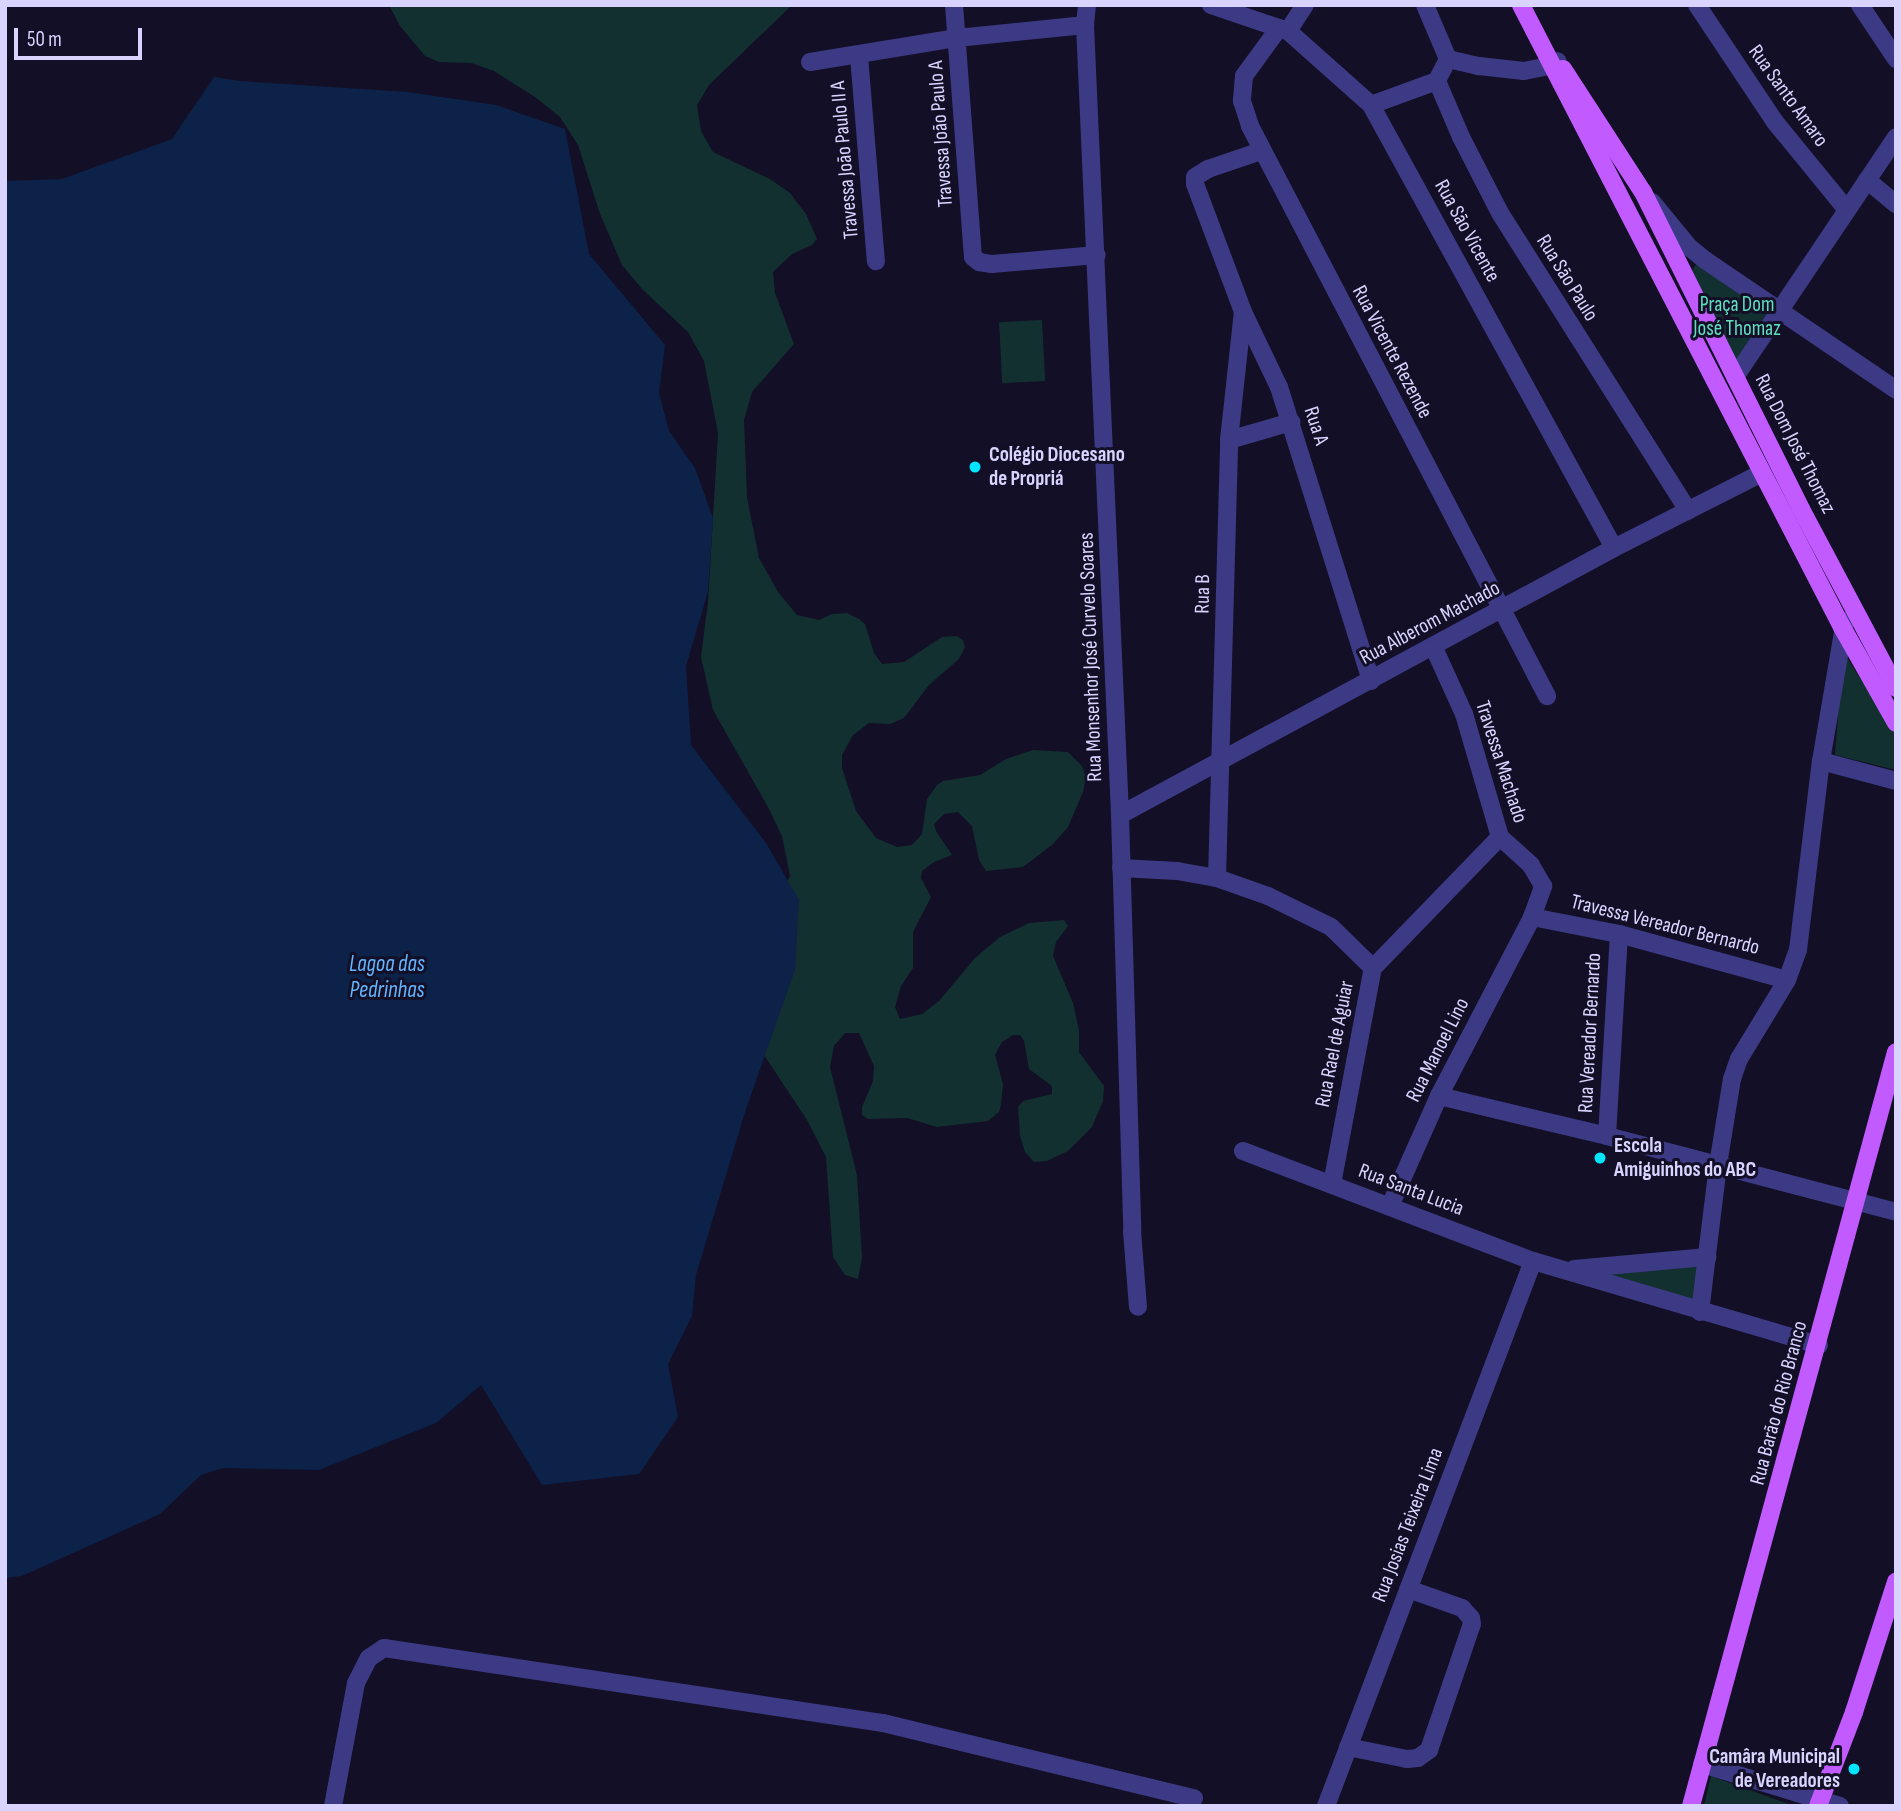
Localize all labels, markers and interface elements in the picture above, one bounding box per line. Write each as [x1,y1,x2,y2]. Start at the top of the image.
scale bar [18,14,145,58]
text: 50 m [27,27,62,52]
street label: Rua Santo Amaro [1743,40,1833,152]
street label: Travessa João Paulo A [923,60,959,208]
street label: Travessa João Paulo II A [826,80,864,240]
street label: Rua São Vicente [1429,175,1505,287]
street label: Rua São Paulo [1531,230,1603,326]
street label: Rua Vicente Rezende [1346,281,1438,423]
park label: Praça Dom José Thomaz [1693,292,1781,342]
street label: Rua Dom José Thomaz [1749,370,1841,518]
street label: Rua A [1298,404,1334,448]
place label: Colégio Diocesano de Propriá [989,442,1125,492]
marker: Colégio Diocesano de Propriá [967,459,983,475]
street label: Rua Monsenhor José Curvelo Soares [1074,532,1108,782]
street label: Rua B [1190,574,1216,614]
street label: Rua Alberom Machado [1356,576,1504,670]
street label: Travessa Machado [1469,698,1533,826]
street label: Travessa Vereador Bernardo [1568,889,1762,961]
water label: Lagoa das Pedrinhas [349,950,425,1004]
street label: Rua Vereador Bernardo [1573,952,1607,1114]
street label: Rua Rael de Aguiar [1310,979,1360,1109]
street label: Rua Manoel Lino [1401,994,1475,1106]
place label: Escola Amiguinhos do ABC [1614,1133,1756,1183]
marker: Escola Amiguinhos do ABC [1592,1150,1608,1166]
street label: Rua Santa Lucia [1355,1158,1467,1222]
street label: Rua Barão do Rio Branco [1745,1318,1813,1488]
street label: Rua Josias Teixeira Lima [1367,1444,1449,1606]
place label: Camâra Municipal de Vereadores [1709,1744,1840,1794]
marker: Camâra Municipal de Vereadores [1846,1761,1862,1777]

